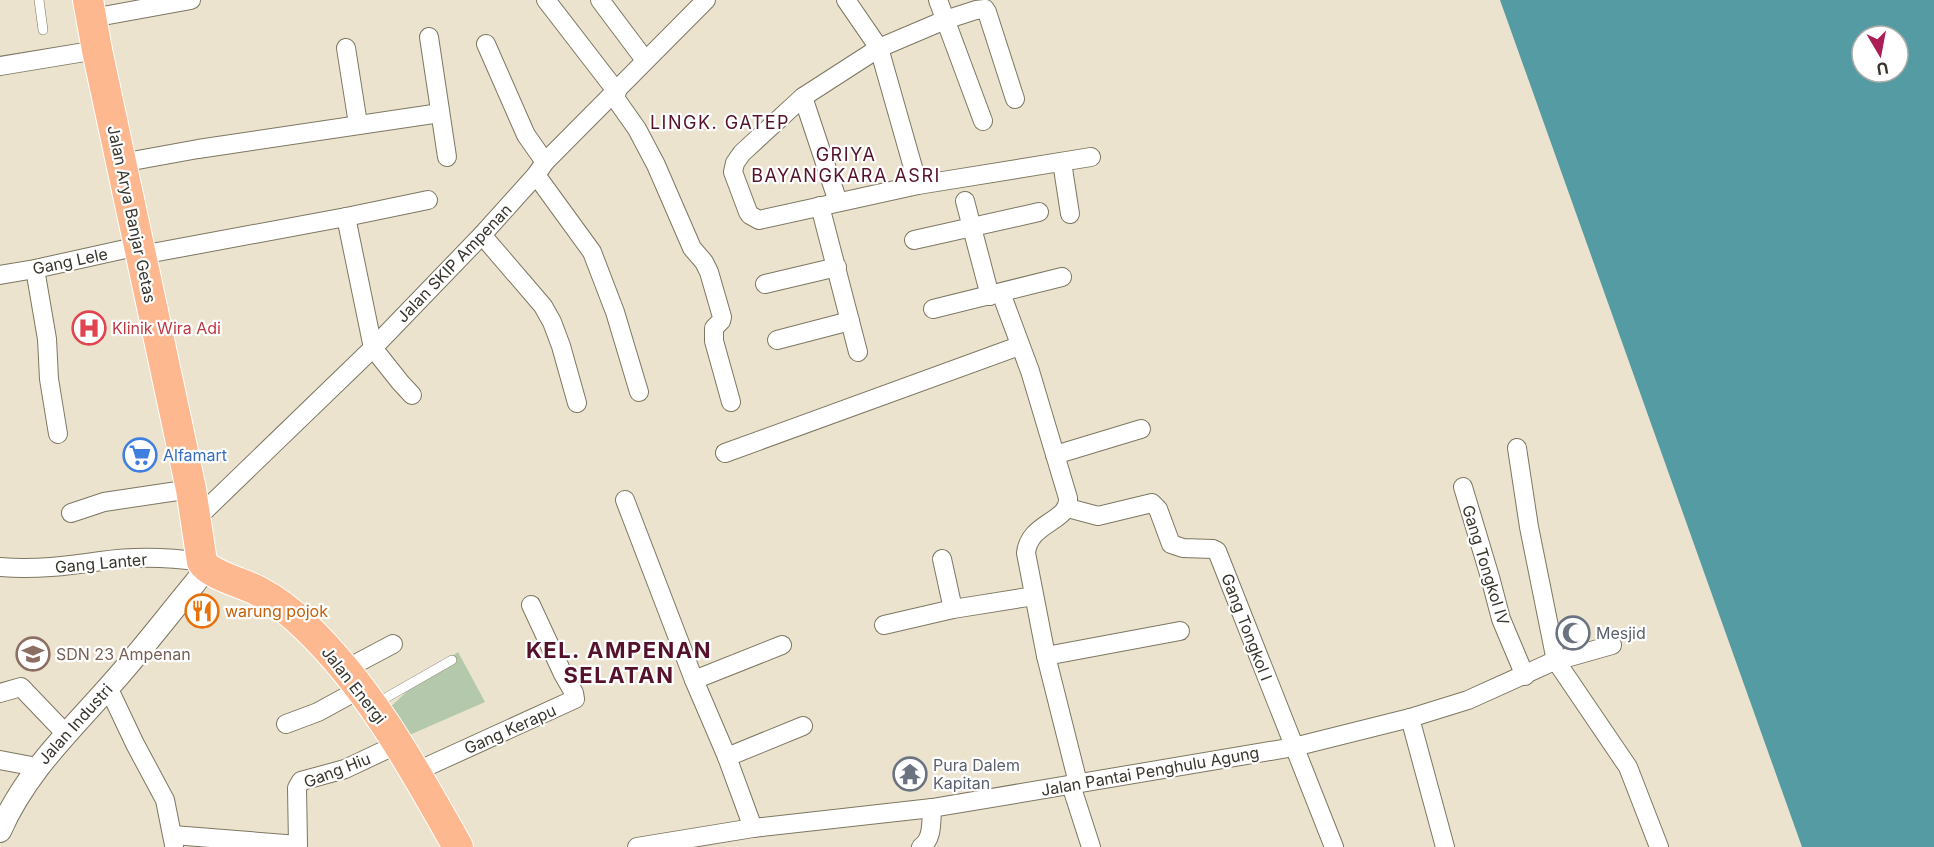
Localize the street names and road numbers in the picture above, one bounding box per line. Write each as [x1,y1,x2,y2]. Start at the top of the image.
street label: Jalan Arya Banjar Getas [103,123,161,305]
street label: Jalan SKIP Ampenan [392,200,516,326]
street label: Gang Lele [31,243,109,279]
street label: Gang Tongkol IV [1458,503,1514,627]
street label: Gang Lanter [54,549,148,577]
street label: Gang Tongkol I [1217,571,1277,683]
street label: Jalan Energi [318,642,390,728]
street label: Jalan Industri [34,679,116,769]
street label: Gang Kerapu [461,700,559,758]
street label: Jalan Pantai Penghulu Agung [1039,742,1261,800]
street label: Gang Hiu [301,748,373,792]

